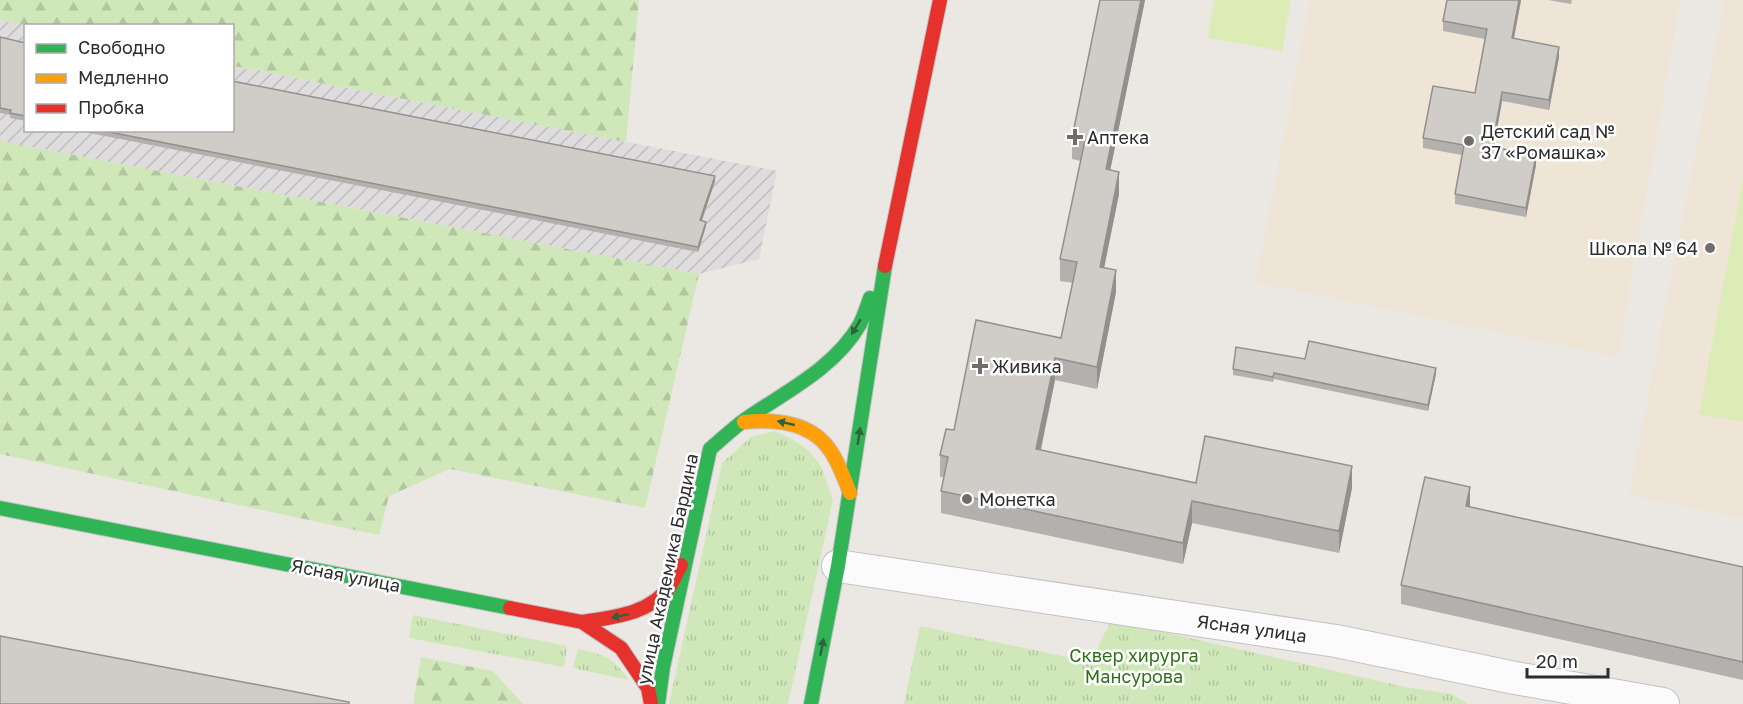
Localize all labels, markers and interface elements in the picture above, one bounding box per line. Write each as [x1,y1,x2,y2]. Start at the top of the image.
legend [24,24,234,132]
text: Свободно [78,36,165,58]
text: Медленно [78,66,169,88]
text: Пробка [78,96,144,118]
place label: Детский сад № 37 «Ромашка» [1481,120,1615,163]
place label: Аптека [1087,126,1149,148]
marker: Аптека [1068,130,1082,144]
marker: Детский сад № 37 «Ромашка» [1462,134,1476,148]
place label: Школа № 64 [1589,237,1698,259]
marker: Школа № 64 [1703,241,1717,255]
one-way arrow [851,319,862,336]
place label: Живика [992,355,1062,377]
marker: Живика [973,359,987,373]
one-way arrow [777,418,796,428]
one-way arrow [854,426,863,445]
street label: улица Академика Бардина [632,451,702,687]
place label: Монетка [979,488,1056,510]
marker: Монетка [960,492,974,506]
street label: Ясная улица [290,554,402,596]
street label: Ясная улица [1196,609,1308,647]
one-way arrow [610,612,629,621]
one-way arrow [818,637,827,656]
scale bar [1527,641,1608,679]
park label: Сквер хирурга Мансурова [1069,644,1199,687]
text: 20 m [1536,650,1578,672]

